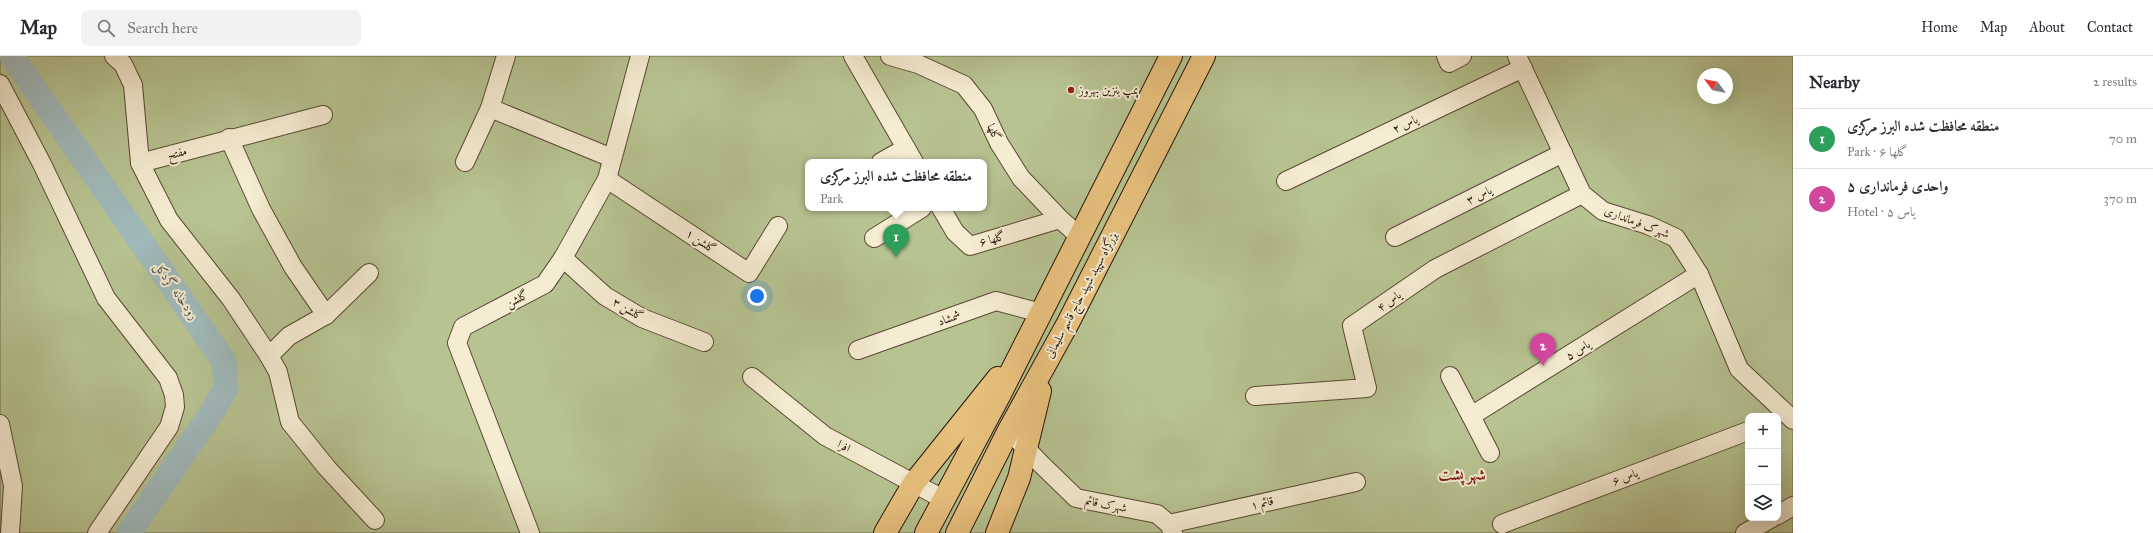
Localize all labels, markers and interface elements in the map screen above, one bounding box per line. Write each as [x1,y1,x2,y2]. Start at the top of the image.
search box [81,10,361,46]
text: Map [20,16,57,39]
icon: search [95,17,117,39]
text: Search here [127,19,198,37]
text: Home [1921,19,1958,36]
text: Map [1980,19,2007,36]
text: About [2029,19,2065,36]
text: Contact [2087,19,2133,36]
north arrow [1697,68,1733,104]
text: Nearby [1809,72,1860,93]
text: 2 results [2093,74,2137,90]
place label: پمپ بنزین بهروز [1078,83,1139,99]
marker: پمپ بنزین بهروز [1066,85,1076,95]
street label: یاس ۲ [1390,112,1421,137]
text: منطقه محافظت شده البرز مرکزی [1847,117,1999,135]
street label: گلها [984,121,1005,143]
text: 1 [1819,131,1825,147]
text: 70 m [2109,131,2137,147]
street label: مفتح [166,144,189,166]
text: Park · گلها ۶ [1847,144,1908,160]
popup [805,159,987,211]
text: منطقه محافظت شده البرز مرکزی [820,167,972,185]
text: ۵ واحدی فرمانداری [1847,177,1948,195]
street label: یاس ۳ [1464,183,1495,208]
text: Park [820,191,843,207]
text: 2 [1819,191,1825,207]
text: 370 m [2104,191,2137,207]
street label: شهرک فرمانداری [1602,203,1671,242]
text: Hotel · یاس ۵ [1847,204,1915,220]
pin: 1 [883,224,909,257]
street label: گلشن ۱ [682,225,719,258]
street label: گلها ۶ [977,228,1007,249]
street label: بزرگراه سپهبد شهید حاج قاسم سلیمانی [1041,229,1125,363]
water label: رودخانه گردکل [149,258,203,324]
street label: گلشن [503,286,532,312]
your location [747,286,767,306]
street label: یاس ۴ [1374,287,1405,315]
street label: گلشن ۳ [609,294,646,325]
street label: شمشاد [936,307,962,329]
pin: 2 [1530,333,1556,366]
street label: یاس ۵ [1563,337,1594,364]
map controls [1745,413,1781,521]
button: + [1745,413,1781,449]
street label: افرا [834,437,853,456]
button: − [1745,449,1781,485]
district label: شهر پشت [1438,465,1486,486]
street label: یاس ۶ [1610,465,1641,489]
button: layers [1745,485,1781,521]
street label: شهرک قائم [1083,493,1128,519]
street label: قائم ۱ [1249,494,1276,516]

